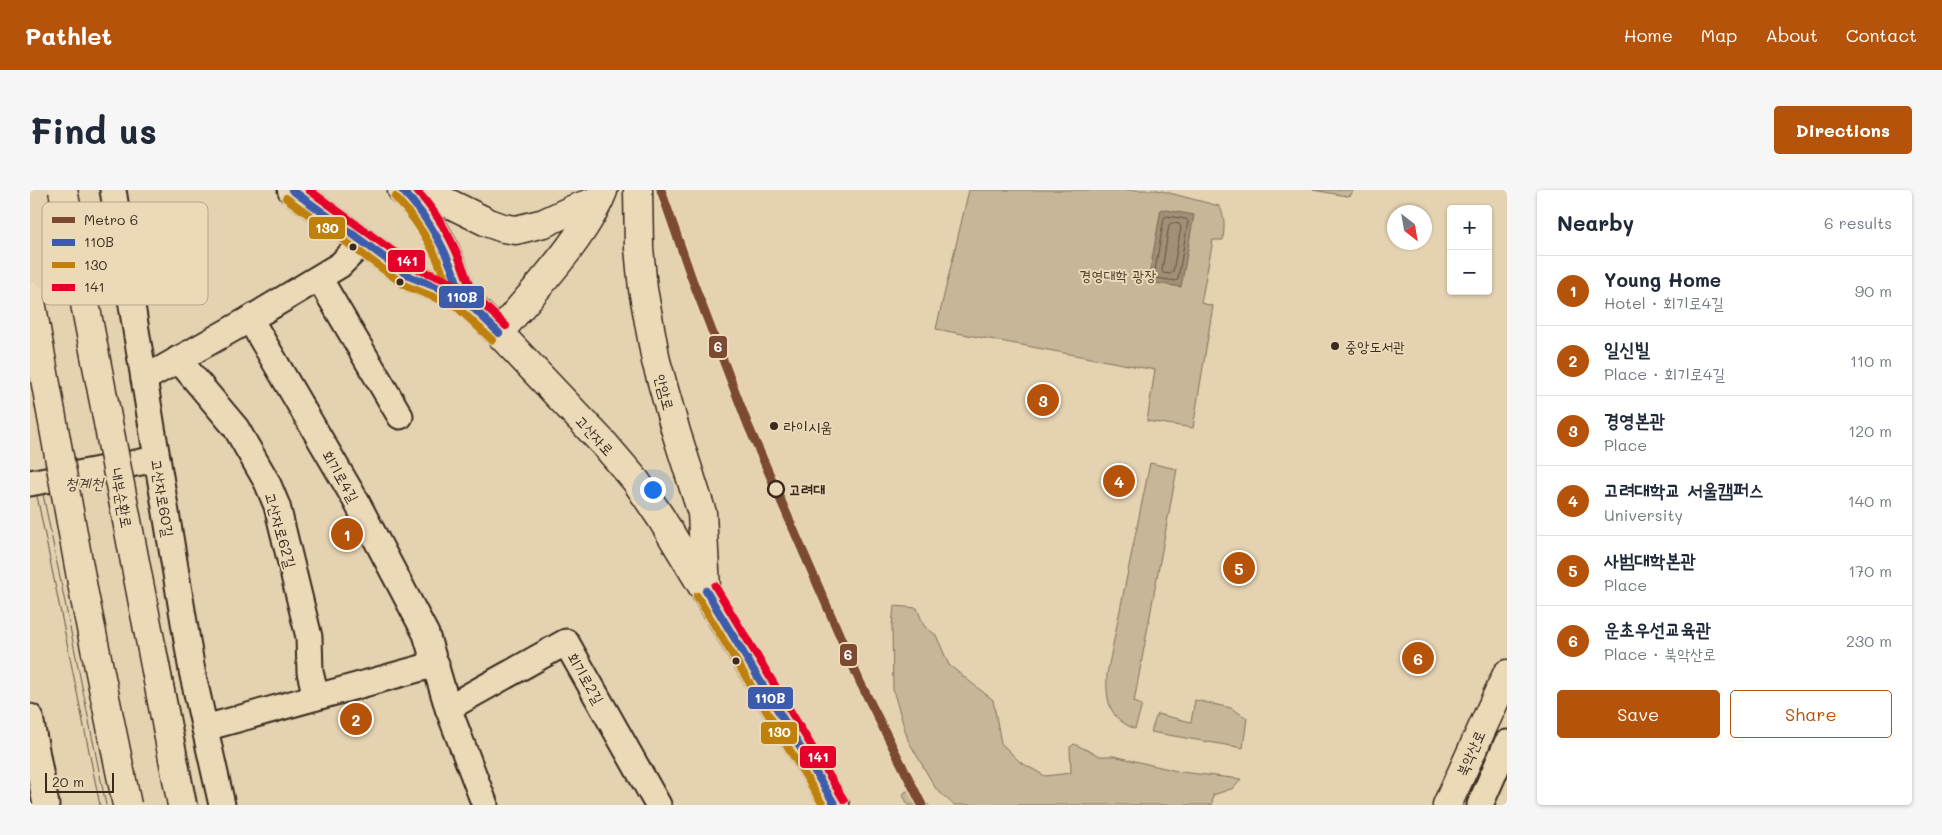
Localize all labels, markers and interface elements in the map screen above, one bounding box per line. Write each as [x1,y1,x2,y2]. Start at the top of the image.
text: Pathlet [25,20,112,51]
text: Home [1624,23,1673,47]
text: Map [1701,23,1737,47]
text: About [1765,23,1818,47]
text: Contact [1846,23,1917,47]
button: Directions [1774,106,1912,154]
text: Find us [30,107,157,153]
legend [42,202,208,305]
north arrow [1387,205,1432,250]
map controls [1447,205,1492,295]
button: + [1447,205,1492,250]
text: Nearby [1557,209,1634,236]
text: Metro 6 [84,210,138,229]
text: 6 results [1824,212,1892,233]
line badge: 130 [308,216,346,240]
text: 130 [315,218,339,237]
text: 110B [84,232,114,251]
unlabelled marker [348,242,358,252]
line badge: 141 [387,249,426,273]
button: − [1447,250,1492,295]
text: 141 [396,251,418,270]
text: 130 [84,255,107,274]
park label: 경영대학 광장 [1079,265,1157,285]
text: Young Home [1604,267,1721,292]
text: 141 [84,277,105,296]
unlabelled marker [395,277,405,287]
text: 1 [1569,280,1577,301]
text: 90 m [1855,280,1892,301]
line badge: 110B [438,285,485,309]
text: 110B [447,287,477,306]
text: Hotel · 회기로4길 [1604,292,1724,313]
line badge: 6 [708,335,728,359]
place label: 중앙도서관 [1345,336,1405,356]
text: 일신빌 [1604,336,1650,361]
text: 6 [714,337,722,356]
marker: 중앙도서관 [1329,340,1341,352]
text: 2 [1569,350,1577,371]
text: 110 m [1850,350,1892,371]
text: Place · 회기로4길 [1604,363,1725,384]
street label: 안암로 [651,372,679,412]
pin: 3 [1027,381,1059,419]
text: 경영본관 [1604,407,1665,432]
street label: 고산자로 [571,411,619,459]
place label: 라이시움 [784,416,832,436]
marker: 라이시움 [768,420,780,432]
text: 3 [1568,420,1578,441]
text: 120 m [1848,420,1892,441]
text: Place [1604,434,1647,455]
street label: 회기로4길 [318,446,364,506]
street label: 고산자로60길 [147,458,179,538]
pin: 4 [1103,462,1135,500]
street label: 내부순환로 [106,466,138,530]
water label: 청계천 [65,472,105,493]
your location [640,477,666,503]
text: 고려대학교 서울캠퍼스 [1604,477,1764,502]
place label: 고려대 [789,479,825,499]
marker: 고려대 [767,480,785,498]
street label: 고산자로62길 [261,490,301,570]
text: 4 [1568,490,1578,511]
text: 140 m [1848,490,1892,511]
text: University [1604,504,1683,525]
pin: 1 [331,515,363,553]
text: 사범대학본관 [1604,547,1696,572]
pin: 5 [1223,549,1255,587]
text: 5 [1568,560,1578,581]
text: 170 m [1848,560,1892,581]
text: Place [1604,574,1647,595]
text: 운초우선교육관 [1604,616,1711,641]
text: 6 [1568,630,1578,651]
text: 230 m [1846,630,1892,651]
pin: 6 [1402,639,1434,677]
line badge: 6 [839,643,858,667]
text: Place · 북악산로 [1604,643,1716,664]
text: 6 [844,645,852,664]
street label: 회기로2길 [563,648,609,708]
unlabelled marker [731,656,741,666]
line badge: 110B [747,686,794,710]
text: 110B [755,688,785,707]
button: Save [1557,690,1720,738]
button: Share [1730,690,1892,738]
pin: 2 [340,700,372,738]
line badge: 130 [760,721,798,745]
text: 130 [767,722,791,741]
street label: 북악산로 [1451,727,1489,779]
line badge: 141 [799,745,837,769]
text: 141 [807,747,829,766]
scale bar [45,770,114,793]
text: 20 m [52,772,84,791]

